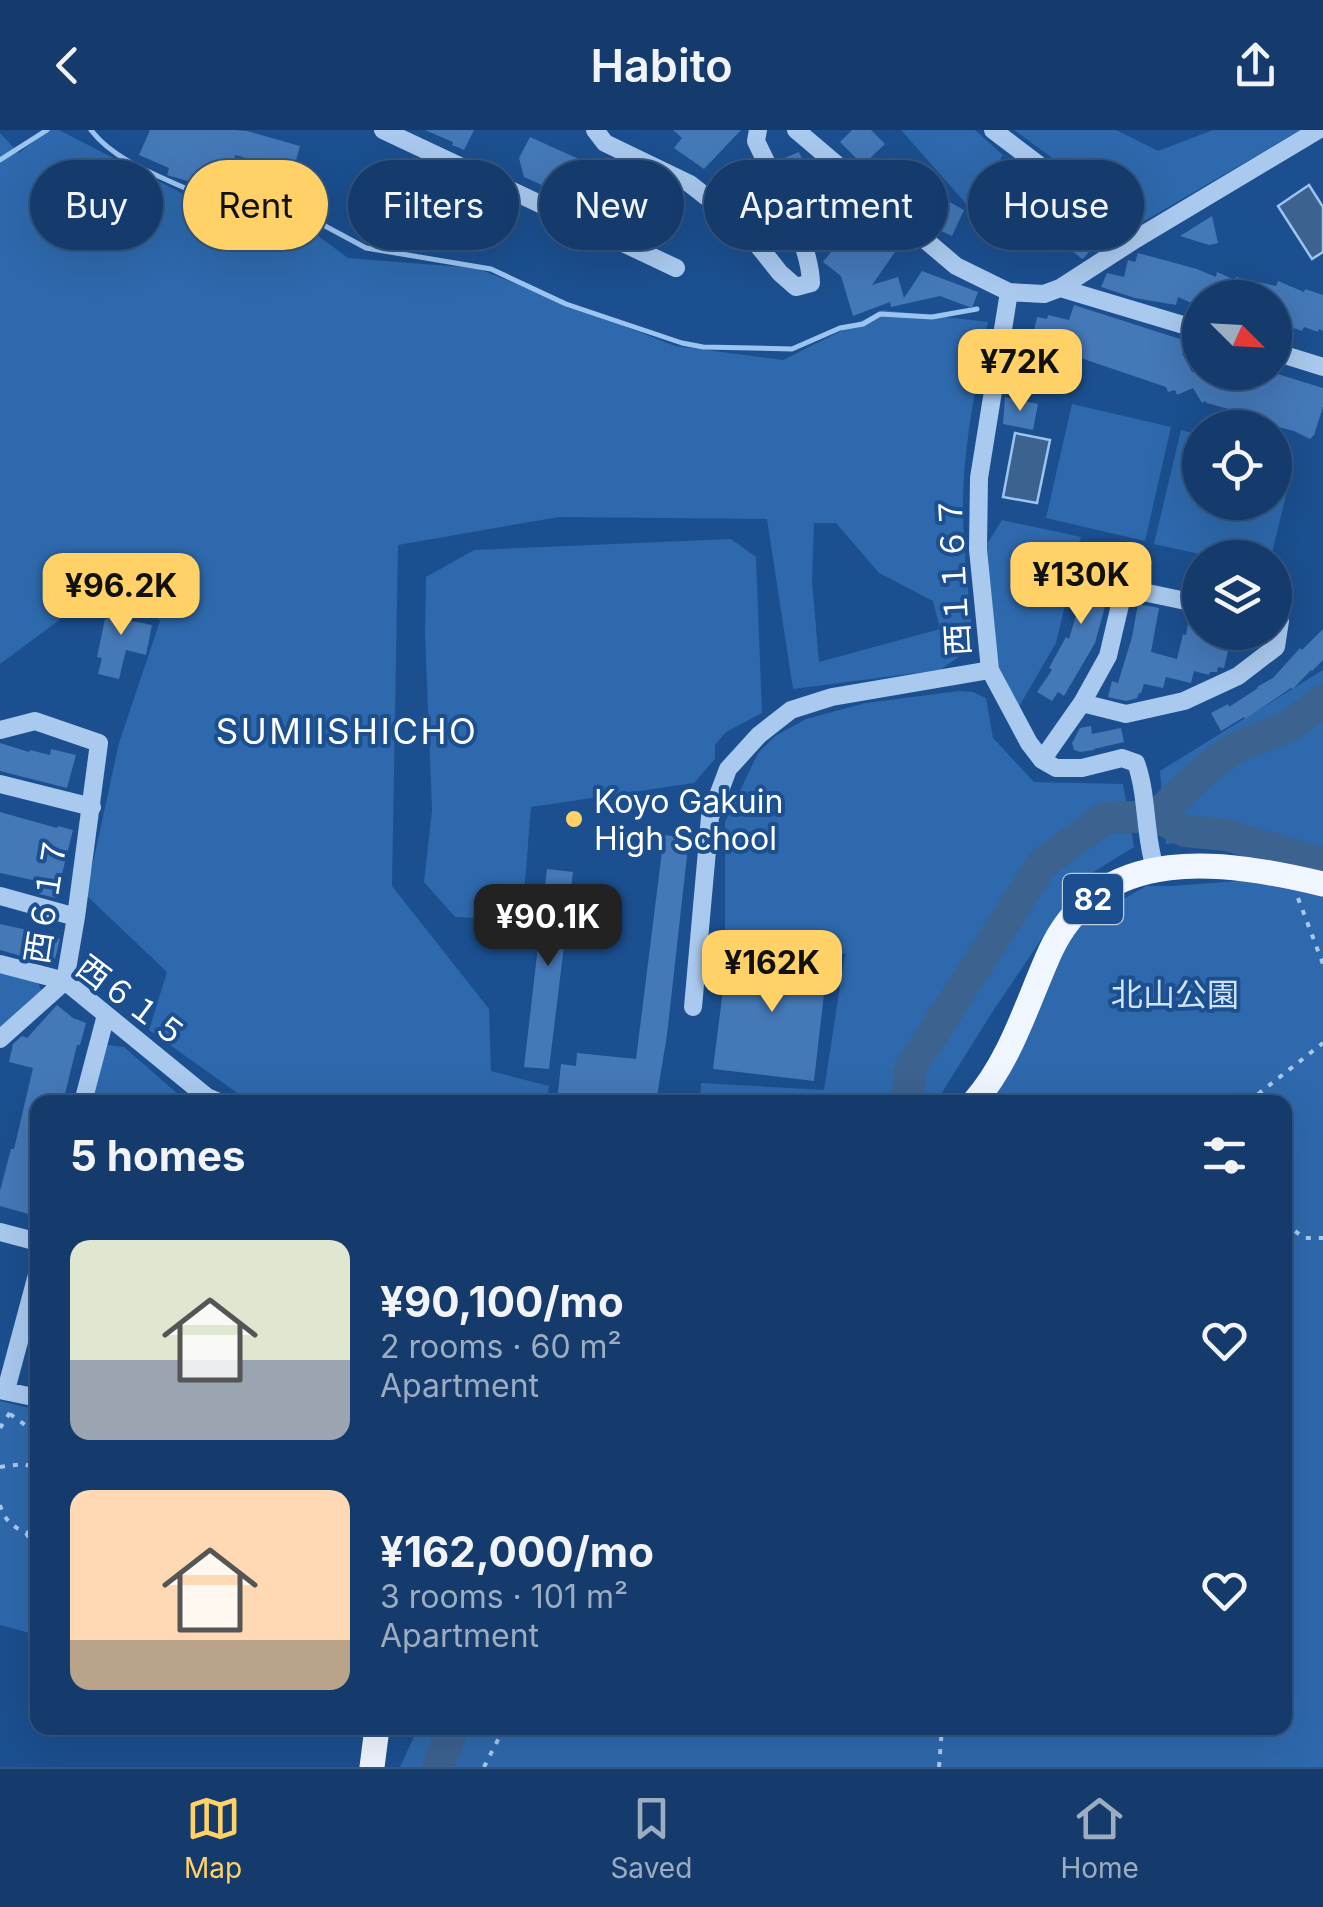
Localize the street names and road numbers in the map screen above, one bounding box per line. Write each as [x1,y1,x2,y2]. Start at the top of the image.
street label: 西１１６７ [930,495,978,657]
street label: 西６１７ [17,834,75,966]
road number: 82 [1063,874,1123,924]
street label: 西６１５ [69,947,195,1055]

